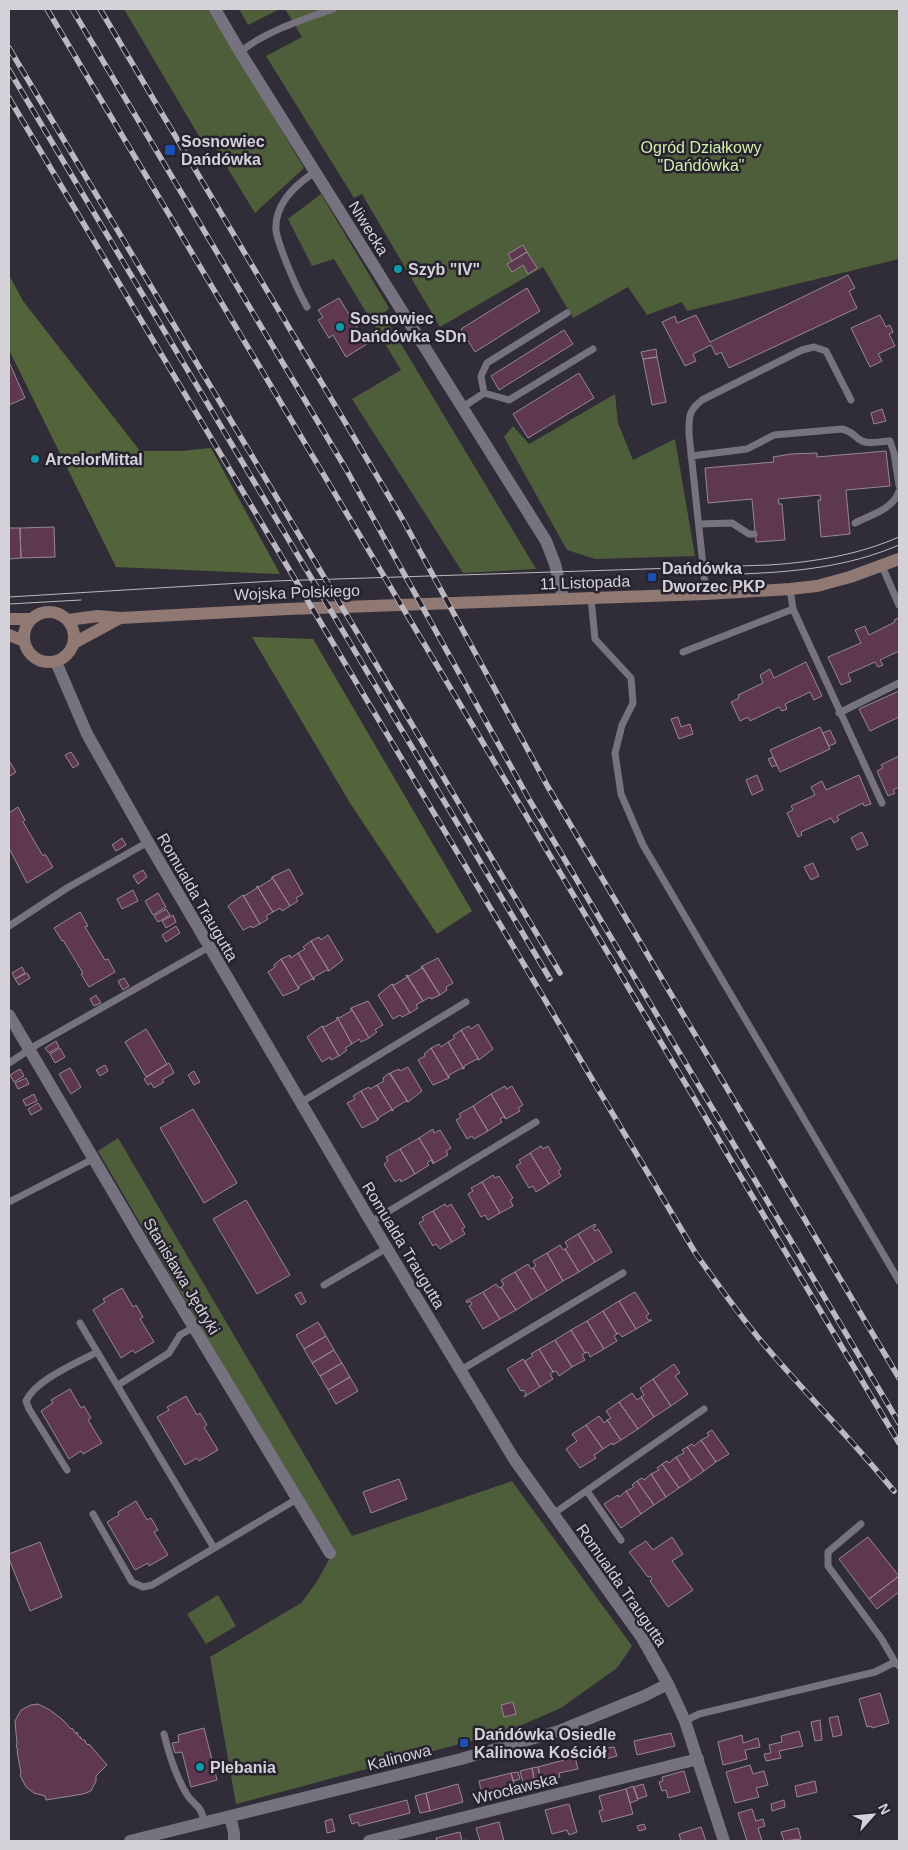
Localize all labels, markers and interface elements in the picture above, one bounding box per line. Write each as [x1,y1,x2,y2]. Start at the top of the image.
place label: Sosnowiec Dańdówka [181,133,265,168]
park label: Ogród Działkowy "Dańdówka" [641,139,761,174]
marker: Sosnowiec Dańdówka [163,143,177,157]
street label: Niwecka [345,198,392,258]
place label: Szyb "IV" [408,261,480,278]
marker: Szyb "IV" [392,263,404,275]
place label: Sosnowiec Dańdówka SDn [350,310,466,345]
marker: Sosnowiec Dańdówka SDn [334,321,346,333]
place label: ArcelorMittal [45,451,143,468]
marker: ArcelorMittal [29,453,41,465]
place label: Dańdówka Dworzec PKP [662,560,765,595]
marker: Dańdówka Dworzec PKP [646,571,658,583]
street label: 11 Listopada [540,572,631,593]
street label: Wojska Polskiego [234,582,360,603]
street label: Romualda Traugutta [154,830,241,964]
street label: Romualda Traugutta [359,1179,448,1312]
street label: Stanisława Jędryki [140,1215,223,1337]
street label: Romualda Traugutta [573,1521,670,1650]
place label: Dańdówka Osiedle Kalinowa Kościół [474,1726,616,1761]
marker: Dańdówka Osiedle Kalinowa Kościół [458,1737,470,1749]
street label: Kalinowa [366,1741,433,1774]
place label: Plebania [210,1759,276,1776]
marker: Plebania [194,1761,206,1773]
street label: Wrocławska [471,1770,559,1807]
north arrow [848,1790,898,1840]
text: N [875,1801,894,1817]

